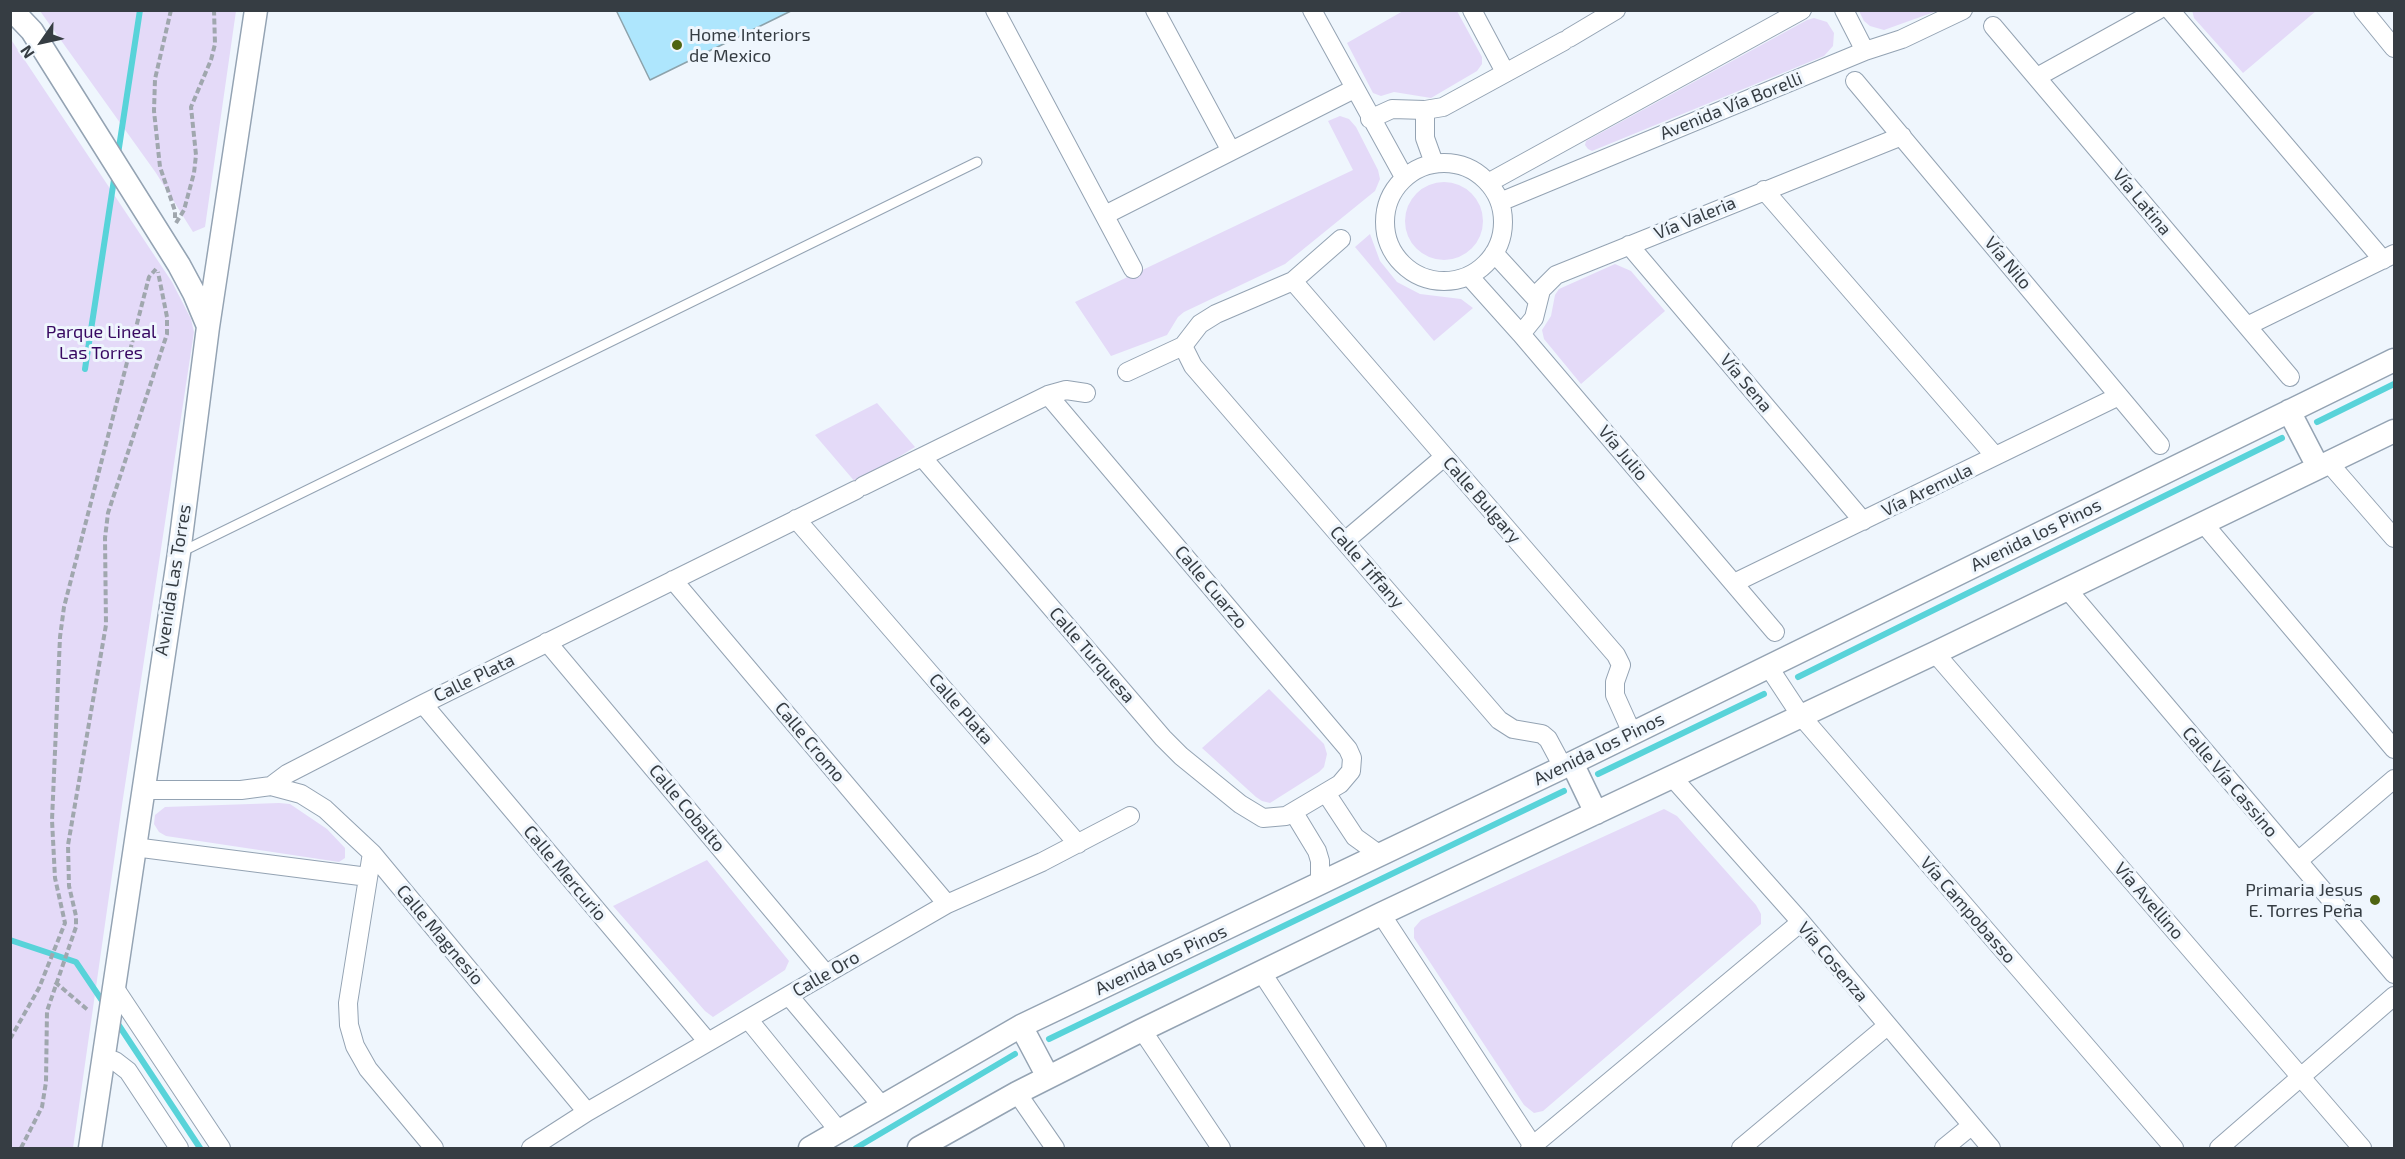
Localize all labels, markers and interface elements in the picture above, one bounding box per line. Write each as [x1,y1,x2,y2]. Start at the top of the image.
north arrow [12,12,72,72]
place label: Home Interiors de Mexico [689,24,811,66]
marker: Home Interiors de Mexico [670,38,684,52]
text: N [16,42,38,62]
street label: Avenida Vía Borelli [1657,68,1805,144]
street label: Vía Latina [2108,164,2176,240]
street label: Vía Valeria [1651,192,1739,244]
street label: Vía Nilo [1980,232,2036,294]
park label: Parque Lineal Las Torres [46,321,156,364]
street label: Vía Sena [1715,349,1777,417]
street label: Vía Julio [1594,421,1652,485]
street label: Calle Bulgary [1438,452,1526,548]
street label: Vía Aremula [1878,459,1976,521]
street label: Avenida los Pinos [1967,494,2105,576]
street label: Avenida Las Torres [150,503,196,657]
street label: Calle Tiffany [1325,521,1409,613]
street label: Calle Cuarzo [1170,541,1252,633]
street label: Calle Turquesa [1045,603,1139,707]
street label: Calle Plata [430,649,518,707]
street label: Calle Plata [924,669,998,749]
street label: Calle Cromo [770,698,850,786]
street label: Avenida los Pinos [1530,708,1668,790]
street label: Calle Vía Cassino [2178,722,2282,842]
street label: Calle Cobalto [644,760,730,856]
street label: Calle Mercurio [519,821,611,925]
street label: Vía Campobasso [1916,852,2020,968]
street label: Vía Avellino [2110,858,2188,944]
place label: Primaria Jesus E. Torres Peña [2245,879,2363,922]
street label: Calle Magnesio [392,880,488,990]
marker: Primaria Jesus E. Torres Peña [2368,893,2382,907]
street label: Vía Cosenza [1793,917,1873,1007]
street label: Avenida los Pinos [1092,920,1230,1000]
street label: Calle Oro [789,946,863,1002]

